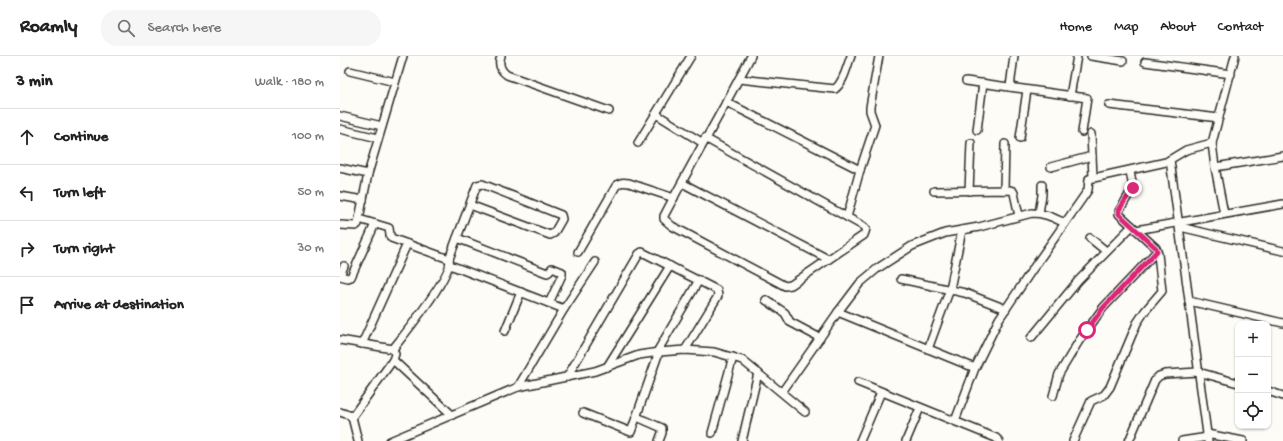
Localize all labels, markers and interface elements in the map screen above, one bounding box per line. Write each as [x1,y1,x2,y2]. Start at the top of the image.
search box [101,10,381,46]
text: Roamly [20,16,77,39]
icon: search [115,17,137,39]
text: Search here [147,19,221,37]
text: Home [1060,19,1092,36]
text: Map [1114,19,1138,36]
text: About [1160,19,1196,36]
text: Contact [1218,19,1263,36]
text: 3 min [16,72,53,92]
text: Walk · 180 m [255,75,324,90]
icon: ahead [16,126,38,148]
text: Continue [54,128,108,146]
text: 100 m [292,129,324,144]
route end [1124,179,1142,197]
icon: left [16,182,38,204]
text: Turn left [54,184,105,202]
text: 50 m [297,185,324,200]
icon: right [16,238,38,260]
text: Turn right [54,240,114,258]
text: 30 m [298,241,324,256]
icon: arrive [16,294,38,316]
text: Arrive at destination [54,296,184,314]
route start [1078,321,1096,339]
map controls [1235,321,1271,429]
button: + [1235,321,1271,357]
button: − [1235,357,1271,393]
button: locate [1235,393,1271,429]

